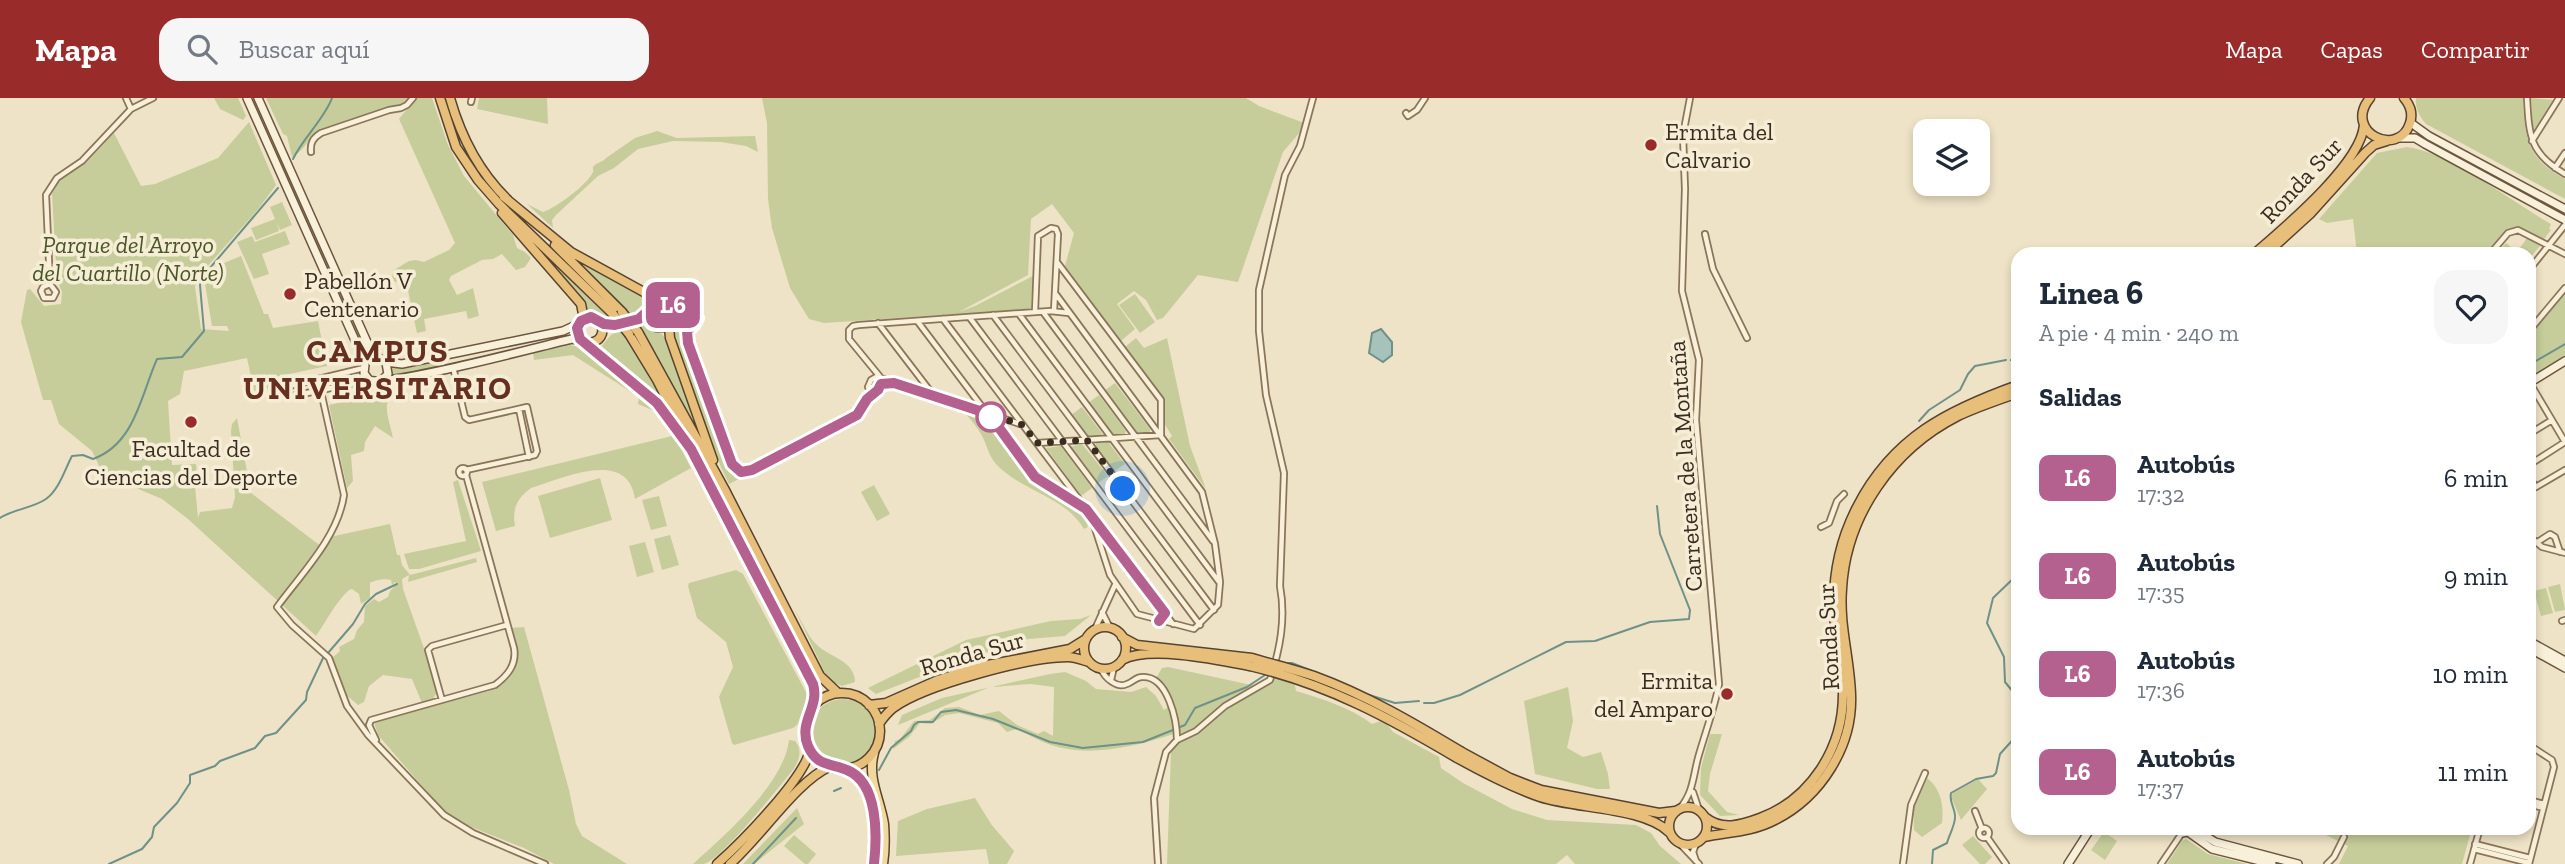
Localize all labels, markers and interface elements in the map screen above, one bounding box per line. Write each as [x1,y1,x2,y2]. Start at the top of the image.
search box [159,18,649,81]
text: Mapa [35,30,117,69]
icon: search [183,30,221,68]
text: Buscar aquí [239,33,370,65]
text: Mapa [2225,35,2282,64]
text: Capas [2320,35,2383,64]
text: Compartir [2421,35,2530,64]
place label: Ermita del Calvario [1665,117,1773,174]
map controls [1913,119,1990,196]
button: layers [1913,119,1990,196]
street label: Ronda Sur [2254,131,2348,229]
marker: Ermita del Calvario [1643,137,1659,153]
park label: Parque del Arroyo del Cuartillo (Norte) [32,230,224,287]
place label: Pabellón V Centenario [304,266,419,323]
button: heart [2434,270,2508,344]
text: Linea 6 [2039,273,2143,312]
line badge: L6 [642,282,704,328]
marker: Pabellón V Centenario [282,286,298,302]
text: L6 [660,290,686,319]
text: A pie · 4 min · 240 m [2039,319,2239,347]
district label: CAMPUS UNIVERSITARIO [243,332,513,407]
street label: Carretera de la Montaña [1662,339,1708,593]
text: Salidas [2039,381,2122,413]
unlabelled marker [976,402,1006,432]
marker: Facultad de Ciencias del Deporte [183,414,199,430]
place label: Facultad de Ciencias del Deporte [85,434,297,491]
text: Autobús [2137,448,2235,480]
text: 6 min [2444,462,2508,494]
text: L6 [2064,463,2091,492]
your location [1105,471,1140,506]
text: 17:32 [2137,480,2185,508]
text: Autobús [2137,546,2235,578]
text: 9 min [2444,560,2508,592]
text: L6 [2064,561,2091,590]
text: 17:35 [2137,578,2184,606]
street label: Ronda Sur [1811,583,1845,691]
street label: Ronda Sur [917,624,1027,682]
text: Autobús [2137,644,2235,676]
text: 10 min [2432,658,2508,690]
text: L6 [2064,659,2091,688]
place label: Ermita del Amparo [1594,666,1713,723]
text: 17:36 [2137,676,2185,704]
marker: Ermita del Amparo [1719,686,1735,702]
text: Autobús [2137,742,2235,774]
text: 11 min [2437,756,2508,788]
text: L6 [2064,757,2091,786]
text: 17:37 [2137,774,2184,802]

